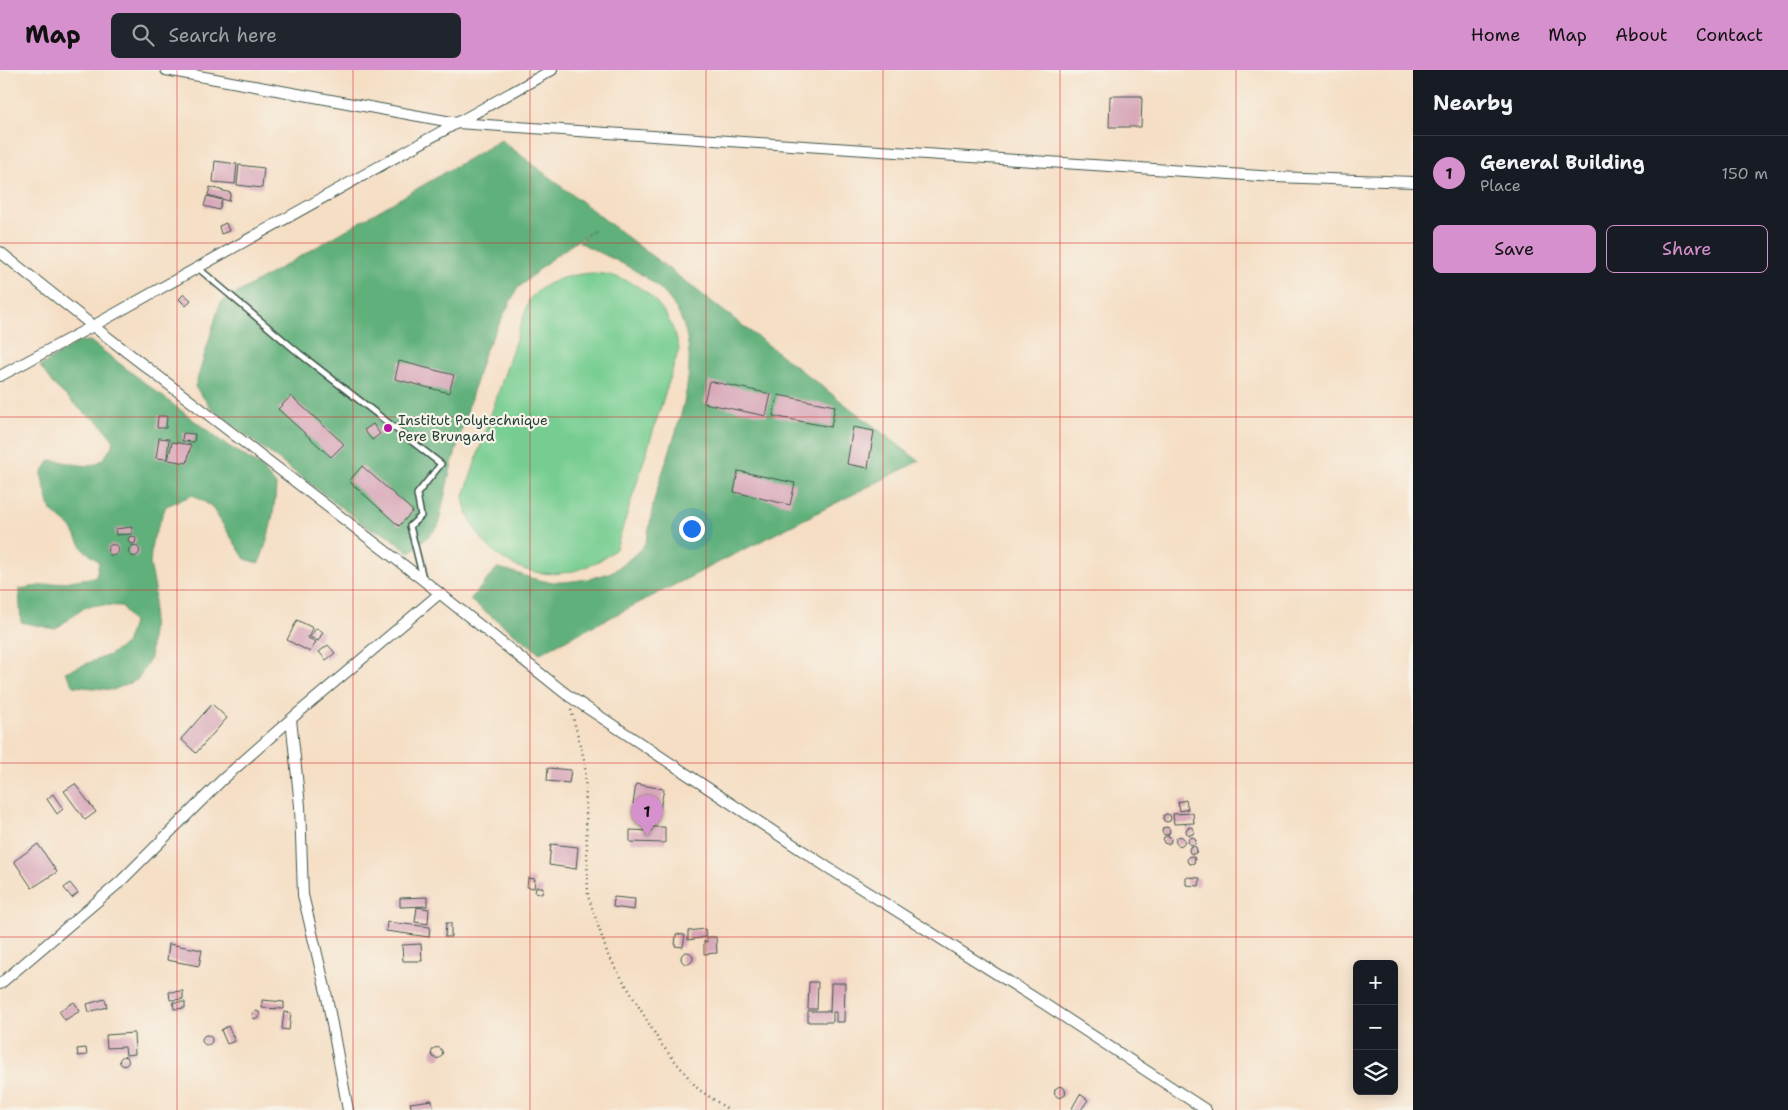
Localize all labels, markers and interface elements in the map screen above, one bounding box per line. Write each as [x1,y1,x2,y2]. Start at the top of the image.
search box [111,13,461,58]
text: Map [25,19,81,51]
icon: search [129,21,157,49]
text: Search here [169,23,277,48]
text: Home [1471,23,1520,47]
text: Map [1548,23,1587,47]
text: About [1615,23,1668,47]
text: Contact [1696,23,1763,47]
text: Nearby [1433,89,1513,117]
text: General Building [1480,150,1645,175]
text: 1 [1445,163,1453,184]
text: 150 m [1721,163,1768,184]
text: Place [1480,175,1521,196]
button: Save [1433,225,1596,273]
button: Share [1606,225,1768,273]
place label: Institut Polytechnique Pere Brungard [398,411,548,445]
marker: Institut Polytechnique Pere Brungard [382,422,394,434]
your location [679,516,705,542]
pin: 1 [631,795,663,836]
map controls [1353,960,1398,1095]
button: + [1353,960,1398,1005]
button: − [1353,1005,1398,1050]
button: layers [1353,1050,1398,1095]

